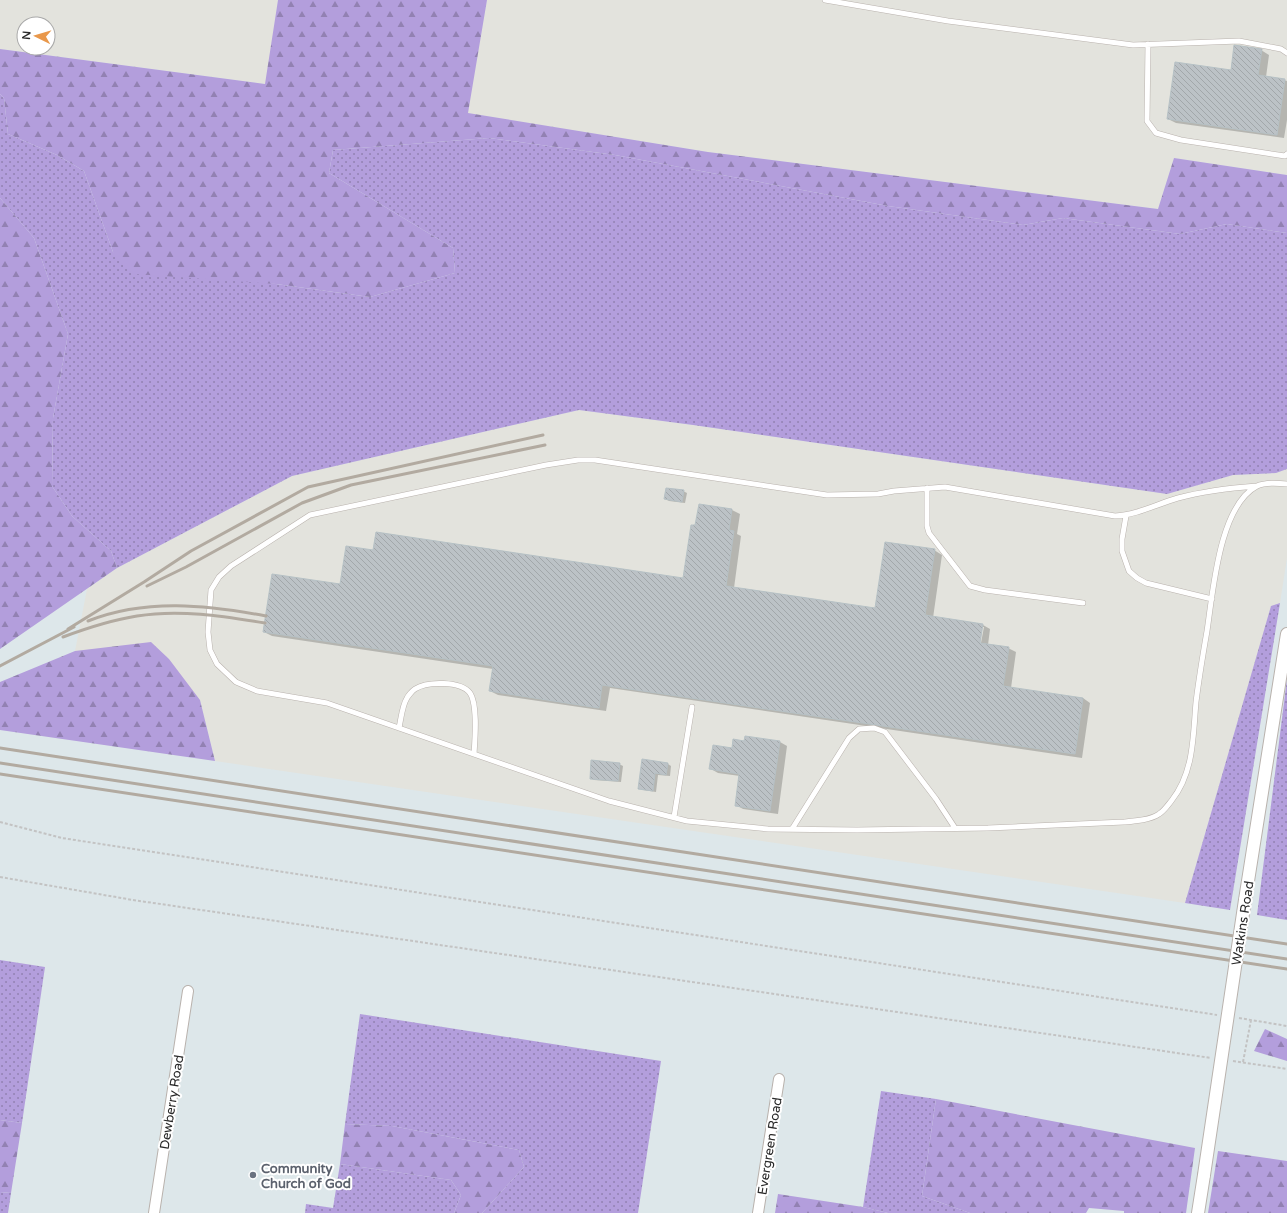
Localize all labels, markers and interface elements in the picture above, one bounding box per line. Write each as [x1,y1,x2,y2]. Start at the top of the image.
north arrow [16,16,56,56]
text: N [20,30,33,40]
street label: Watkins Road [1228,880,1258,967]
street label: Dewberry Road [157,1054,187,1151]
street label: Evergreen Road [754,1096,786,1196]
place label: Community Church of God [261,1161,351,1192]
marker: Community Church of God [248,1170,258,1180]

